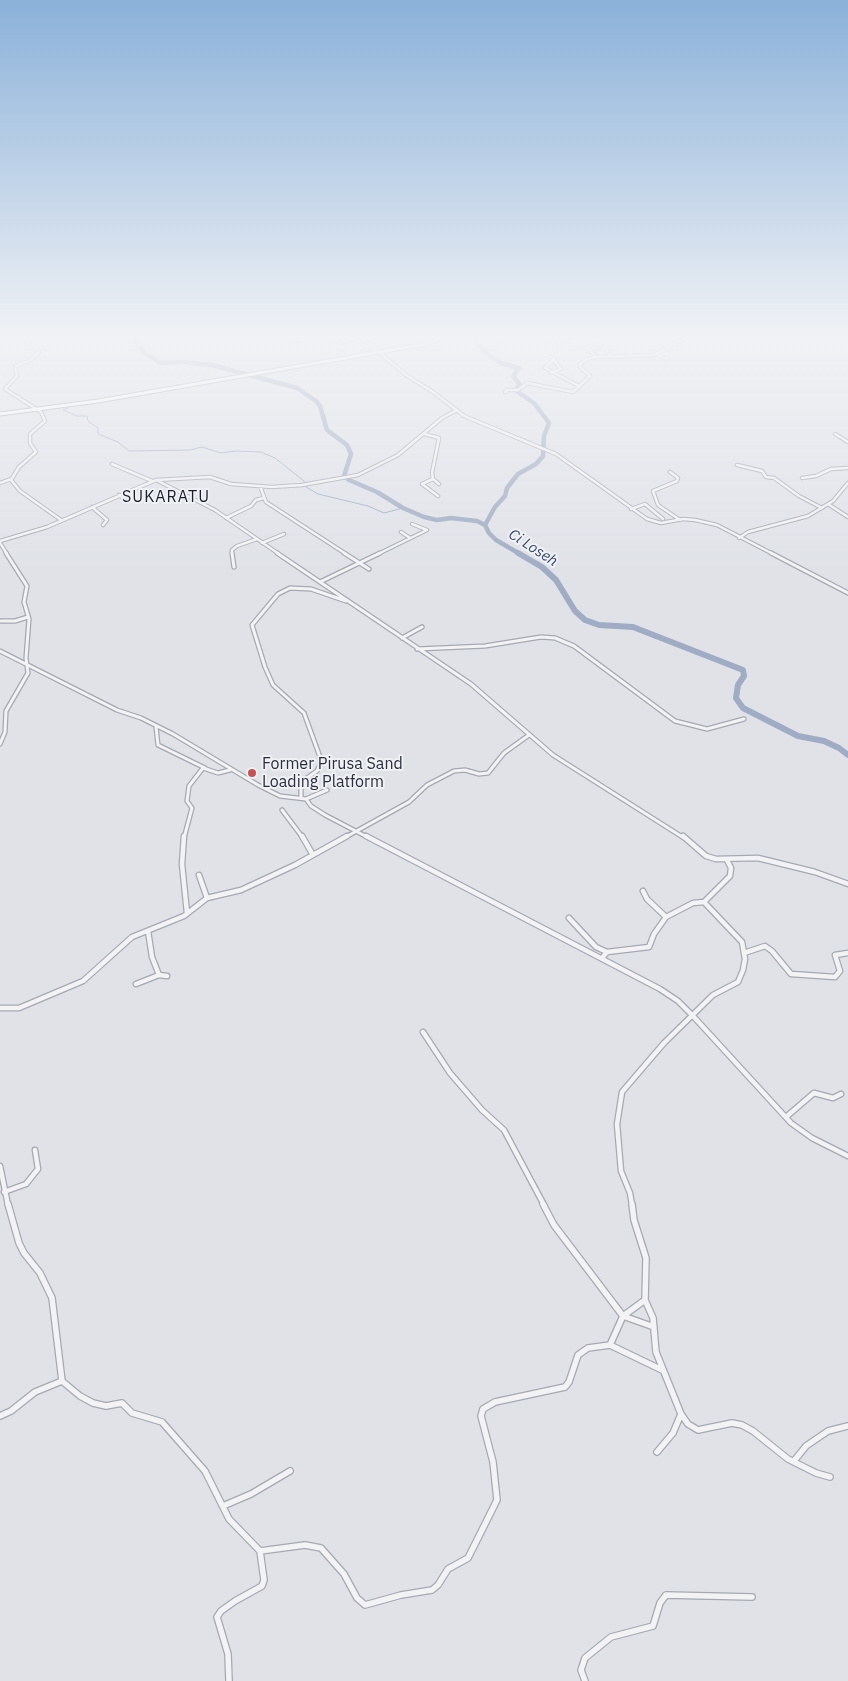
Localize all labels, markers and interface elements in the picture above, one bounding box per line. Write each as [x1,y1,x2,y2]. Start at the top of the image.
district label: SUKARATU [121,487,211,507]
water label: Ci Loseh [505,525,561,571]
place label: Former Pirusa Sand Loading Platform [262,754,403,792]
marker: Former Pirusa Sand Loading Platform [246,767,258,779]

